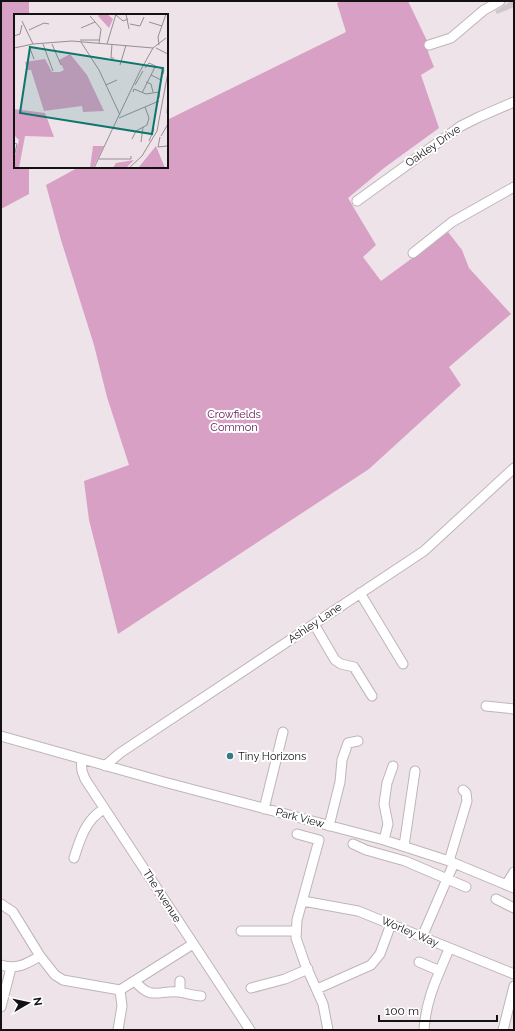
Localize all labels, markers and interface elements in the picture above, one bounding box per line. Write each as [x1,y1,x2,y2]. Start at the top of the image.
inset map [14,14,168,168]
street label: Oakley Drive [403,122,463,170]
park label: Crowfields Common [207,408,261,434]
street label: Ashley Lane [286,600,345,646]
place label: Tiny Horizons [238,750,306,763]
marker: Tiny Horizons [225,751,235,761]
street label: Park View [274,805,326,831]
street label: The Avenue [140,867,184,925]
street label: Worley Way [379,914,441,950]
north arrow [8,983,48,1023]
text: N [30,996,44,1007]
scale bar [379,997,497,1023]
text: 100 m [385,1004,419,1018]

